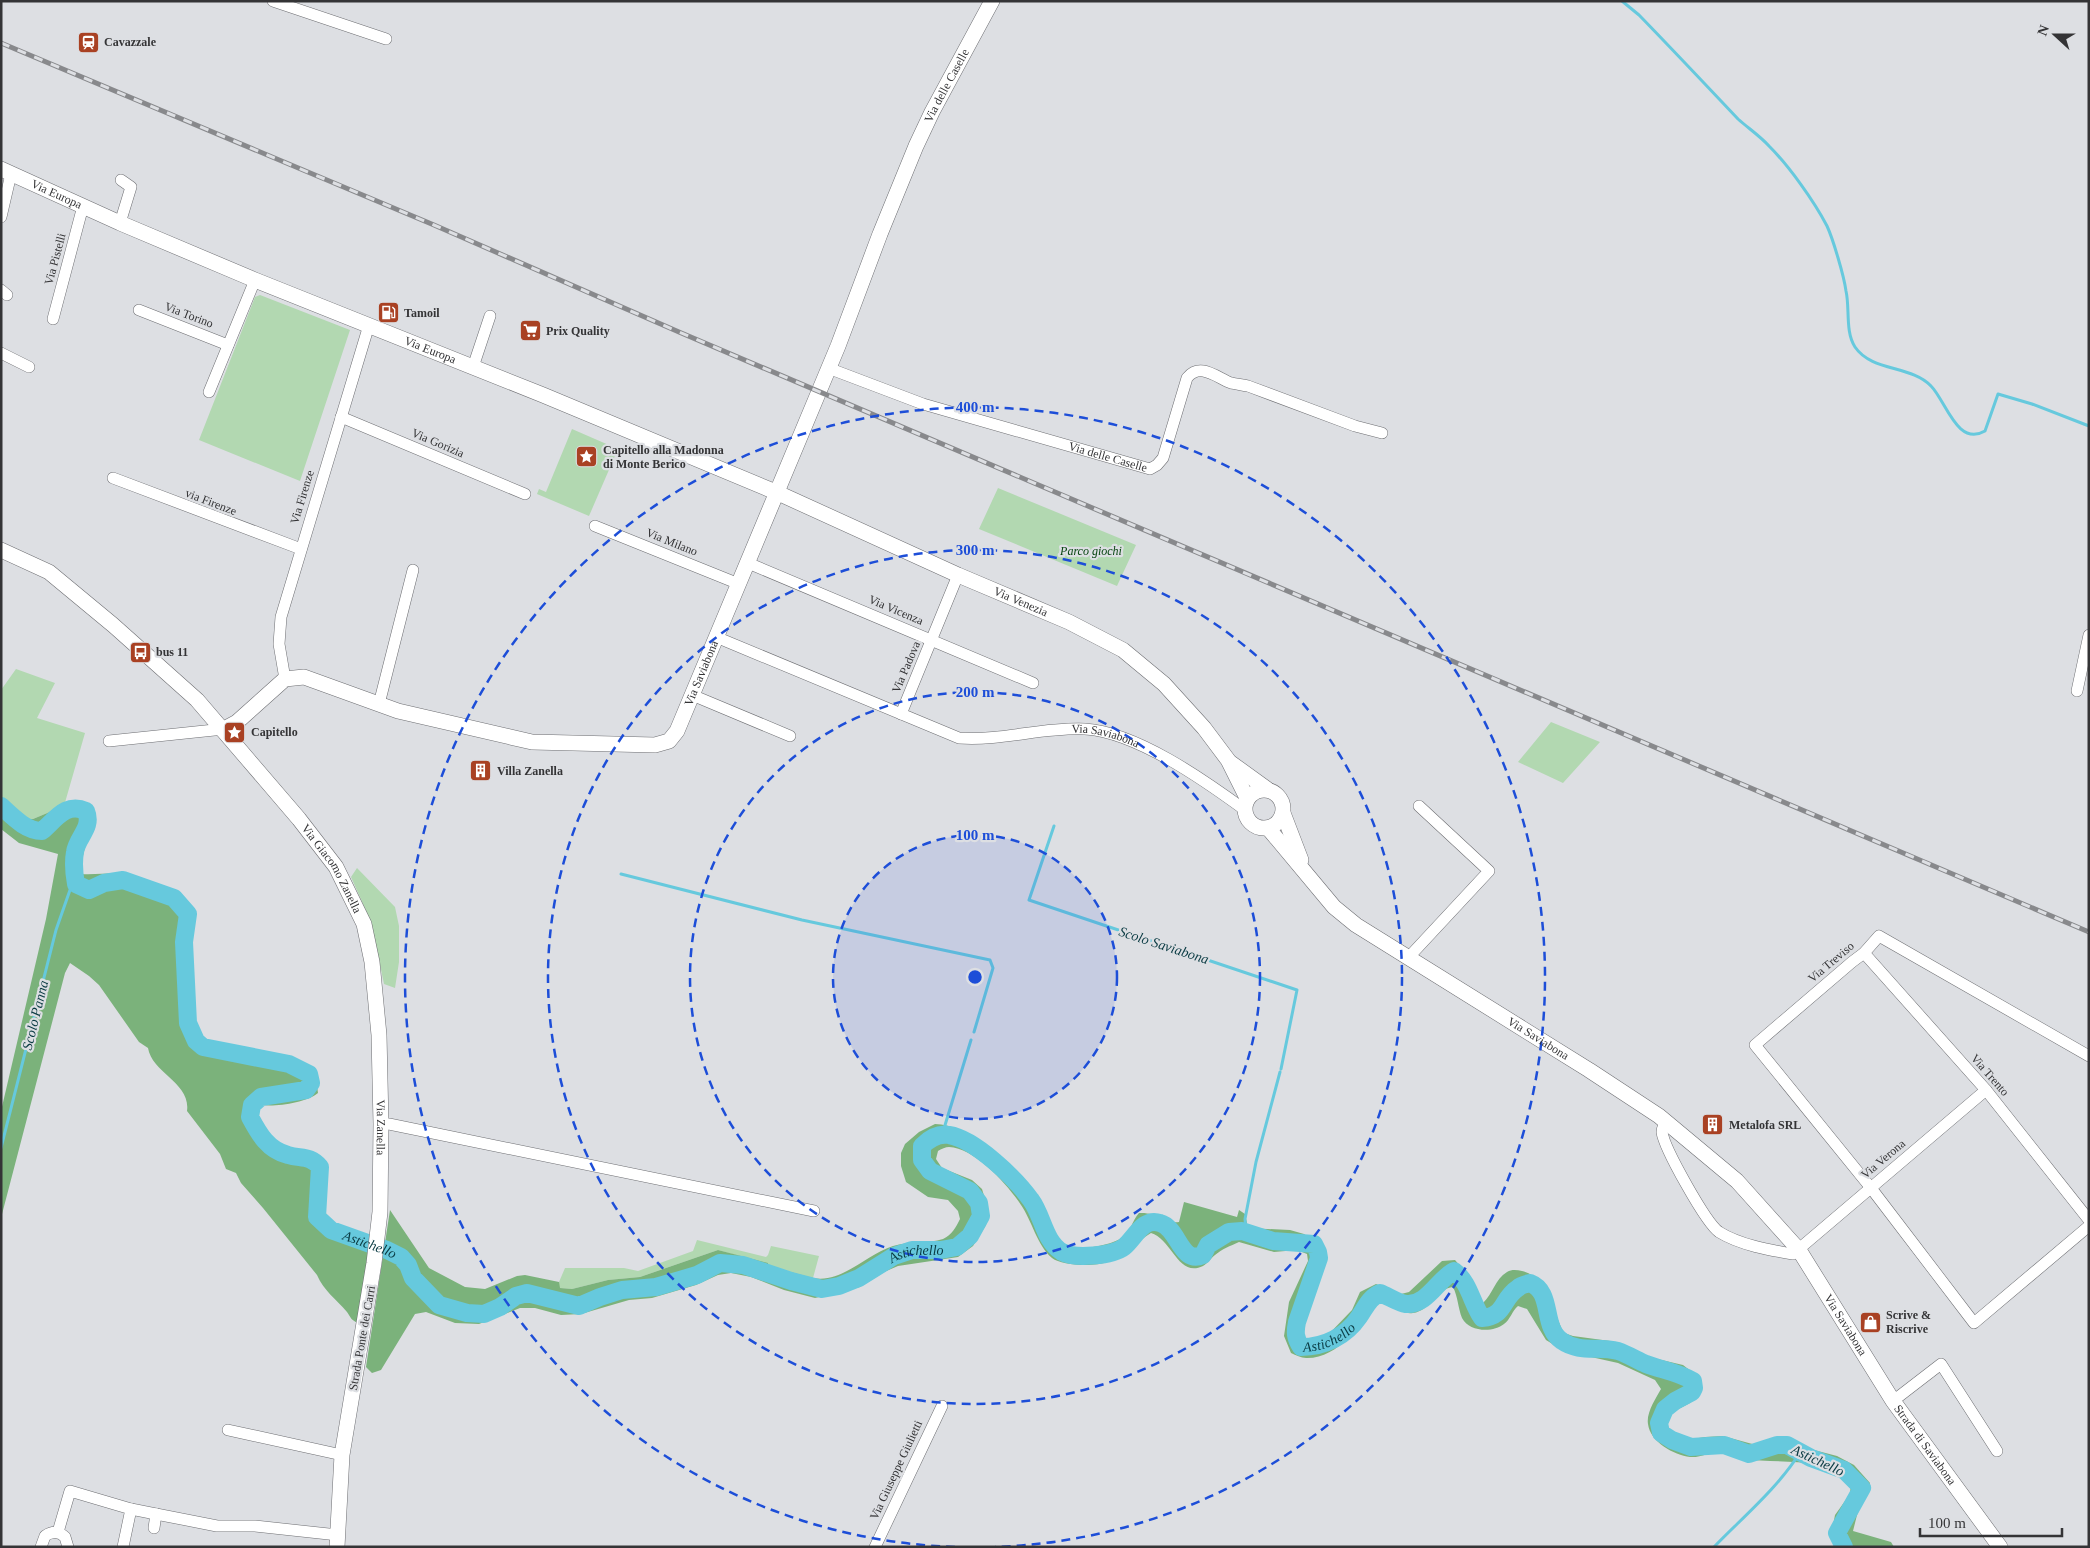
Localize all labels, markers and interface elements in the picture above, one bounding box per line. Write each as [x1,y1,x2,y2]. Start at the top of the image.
north arrow [2030,10,2080,60]
text: N [2035,23,2052,38]
station icon: Cavazzale [76,30,100,54]
place label: Cavazzale [104,35,157,49]
street label: Via delle Caselle [921,46,972,124]
street label: Via Europa [29,177,85,212]
street label: Via Pistelli [41,231,69,286]
street label: Via Torino [163,299,215,331]
fuel station icon: Tamoil [376,301,400,325]
place label: Tamoil [404,306,440,320]
supermarket icon: Prix Quality [518,319,542,343]
place label: Prix Quality [546,324,610,338]
street label: Via Europa [403,333,459,367]
text: 400 m [956,399,995,415]
street label: Via Gorizia [410,426,467,461]
street label: Via delle Caselle [1067,439,1149,475]
place label: Capitello alla Madonna di Monte Berico [603,443,724,471]
place icon: Capitello alla Madonna di Monte Berico [575,445,599,469]
street label: Via Firenze [287,468,317,526]
street label: via Firenze [183,486,239,518]
street label: Via Milano [644,525,700,559]
text: 300 m [956,542,995,558]
park label: Parco giochi [1059,544,1122,558]
street label: Via Venezia [992,584,1051,620]
street label: Via Vicenza [867,592,926,628]
street label: Via Saviabona [681,638,721,708]
street label: Via Padova [889,638,923,695]
bus stop icon: bus 11 [128,640,152,664]
place label: bus 11 [156,645,188,659]
text: 200 m [956,684,995,700]
place icon: Capitello [223,720,247,744]
street label: Via Saviabona [1071,722,1142,751]
place label: Capitello [251,725,298,739]
building icon: Villa Zanella [469,759,493,783]
place label: Villa Zanella [497,764,563,778]
street label: Via Giacomo Zanella [299,821,365,916]
text: 100 m [956,827,995,843]
water label: Scolo Saviabona [1117,924,1211,967]
street label: Via Treviso [1805,939,1857,985]
centre of rings [966,968,984,986]
water label: Scolo Panna [20,979,51,1051]
street label: Via Saviabona [1505,1014,1572,1063]
street label: Via Trento [1968,1051,2012,1099]
street label: Via Zanella [373,1099,388,1156]
building icon: Metalofa SRL [1701,1113,1725,1137]
place label: Metalofa SRL [1729,1118,1801,1132]
street label: Via Verona [1858,1136,1908,1182]
water label: Astichello [340,1228,399,1262]
water label: Astichello [885,1243,944,1266]
street label: Strada Ponte dei Carri [346,1284,378,1392]
street label: Via Saviabona [1821,1292,1870,1359]
place label: Scrive & Riscrive [1886,1308,1931,1336]
shop icon: Scrive & Riscrive [1858,1310,1882,1334]
water label: Astichello [1301,1320,1358,1355]
street label: Strada di Saviabona [1891,1402,1960,1488]
street label: Via Giuseppe Giulietti [867,1418,925,1522]
water label: Astichello [1788,1441,1846,1479]
scale bar [1920,1506,2062,1538]
text: 100 m [1928,1515,1966,1531]

